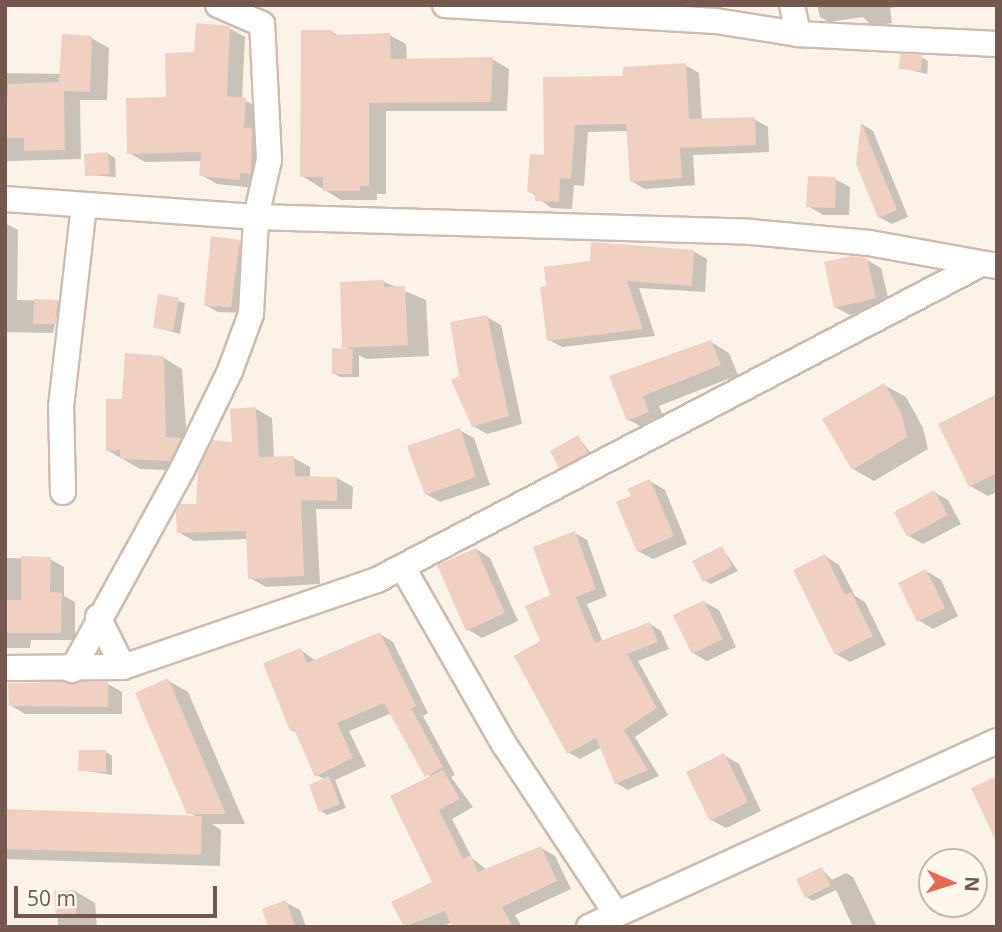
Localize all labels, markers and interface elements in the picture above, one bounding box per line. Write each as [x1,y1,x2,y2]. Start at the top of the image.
north arrow [918,848,988,918]
scale bar [18,872,220,916]
text: N [959,876,985,892]
text: 50 m [27,884,76,912]

